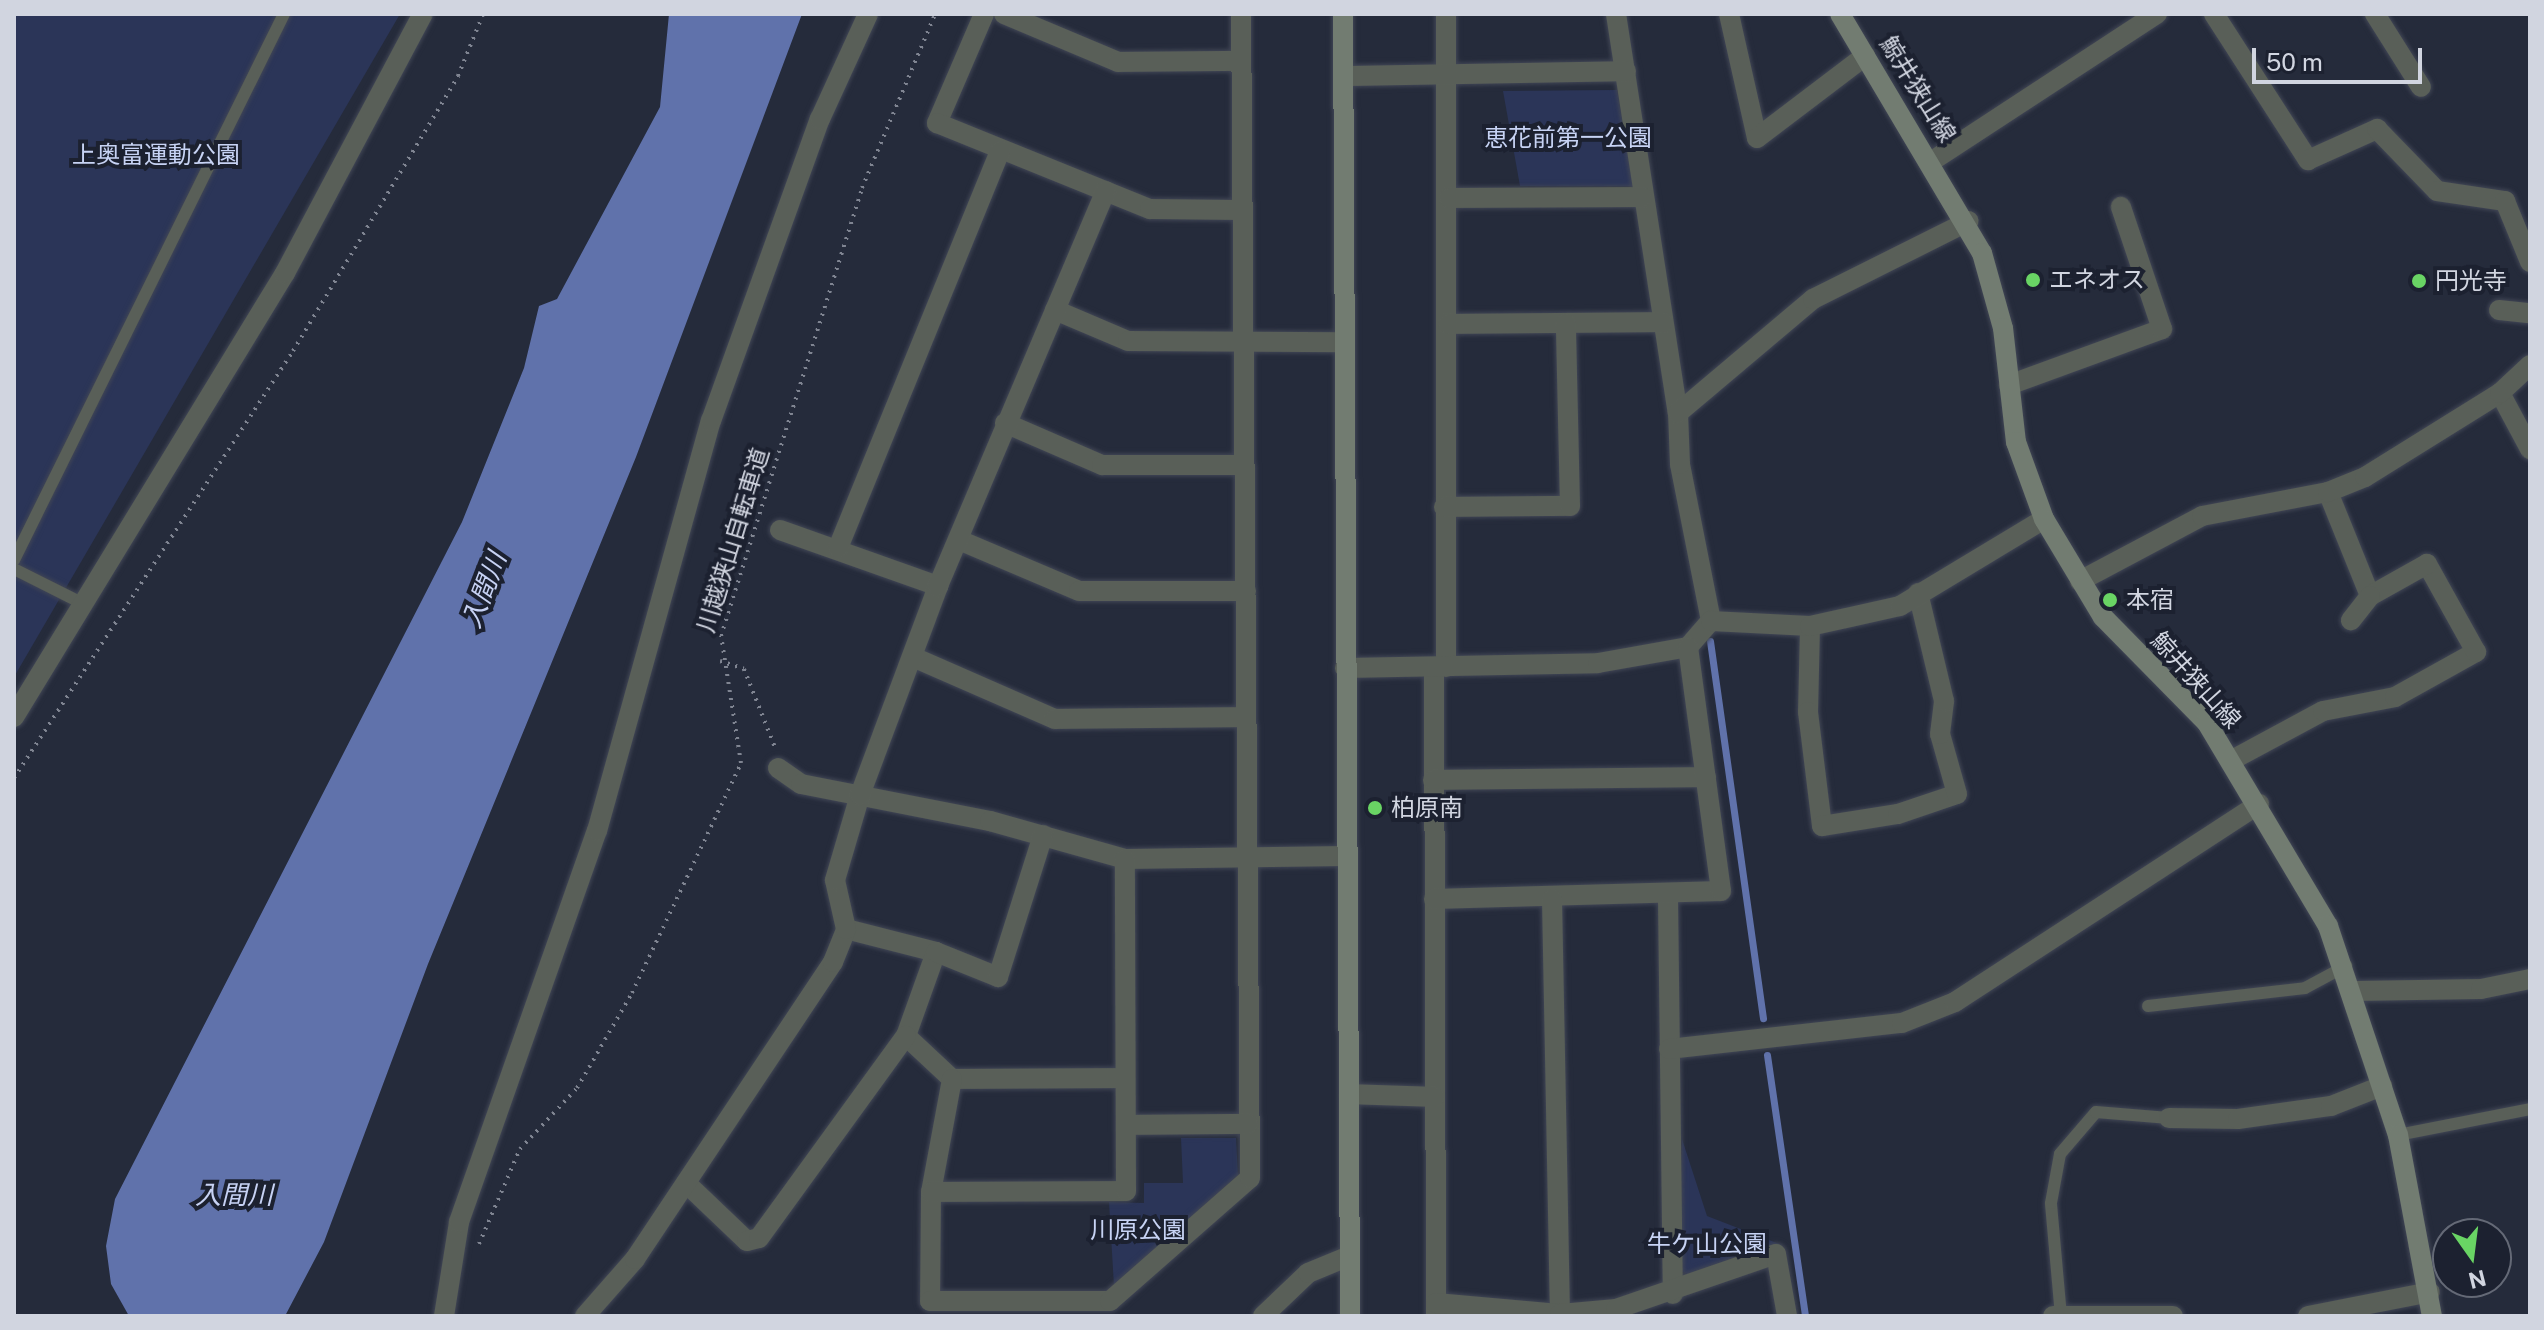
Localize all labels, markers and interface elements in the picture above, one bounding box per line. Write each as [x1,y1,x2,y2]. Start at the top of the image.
street label: 鯨井狭山線 [1874,30,1962,148]
scale bar [2256,32,2426,82]
text: 50 m [2266,48,2323,76]
park label: 恵花前第一公園 [1484,124,1652,152]
park label: 上奥富運動公園 [72,141,240,169]
place label: エネオス [2049,266,2145,294]
place label: 円光寺 [2435,267,2507,295]
marker: エネオス [2024,271,2042,289]
marker: 円光寺 [2410,272,2428,290]
street label: 川越狭山自転車道 [691,444,775,636]
water label: 入間川 [455,548,513,632]
place label: 本宿 [2126,586,2174,614]
marker: 本宿 [2101,591,2119,609]
street label: 鯨井狭山線 [2145,626,2247,734]
place label: 柏原南 [1391,794,1463,822]
marker: 柏原南 [1366,799,1384,817]
water label: 入間川 [195,1179,273,1211]
park label: 川原公園 [1090,1216,1186,1244]
north arrow [2432,1218,2512,1298]
park label: 牛ケ山公園 [1647,1230,1767,1258]
text: N [2466,1265,2489,1294]

